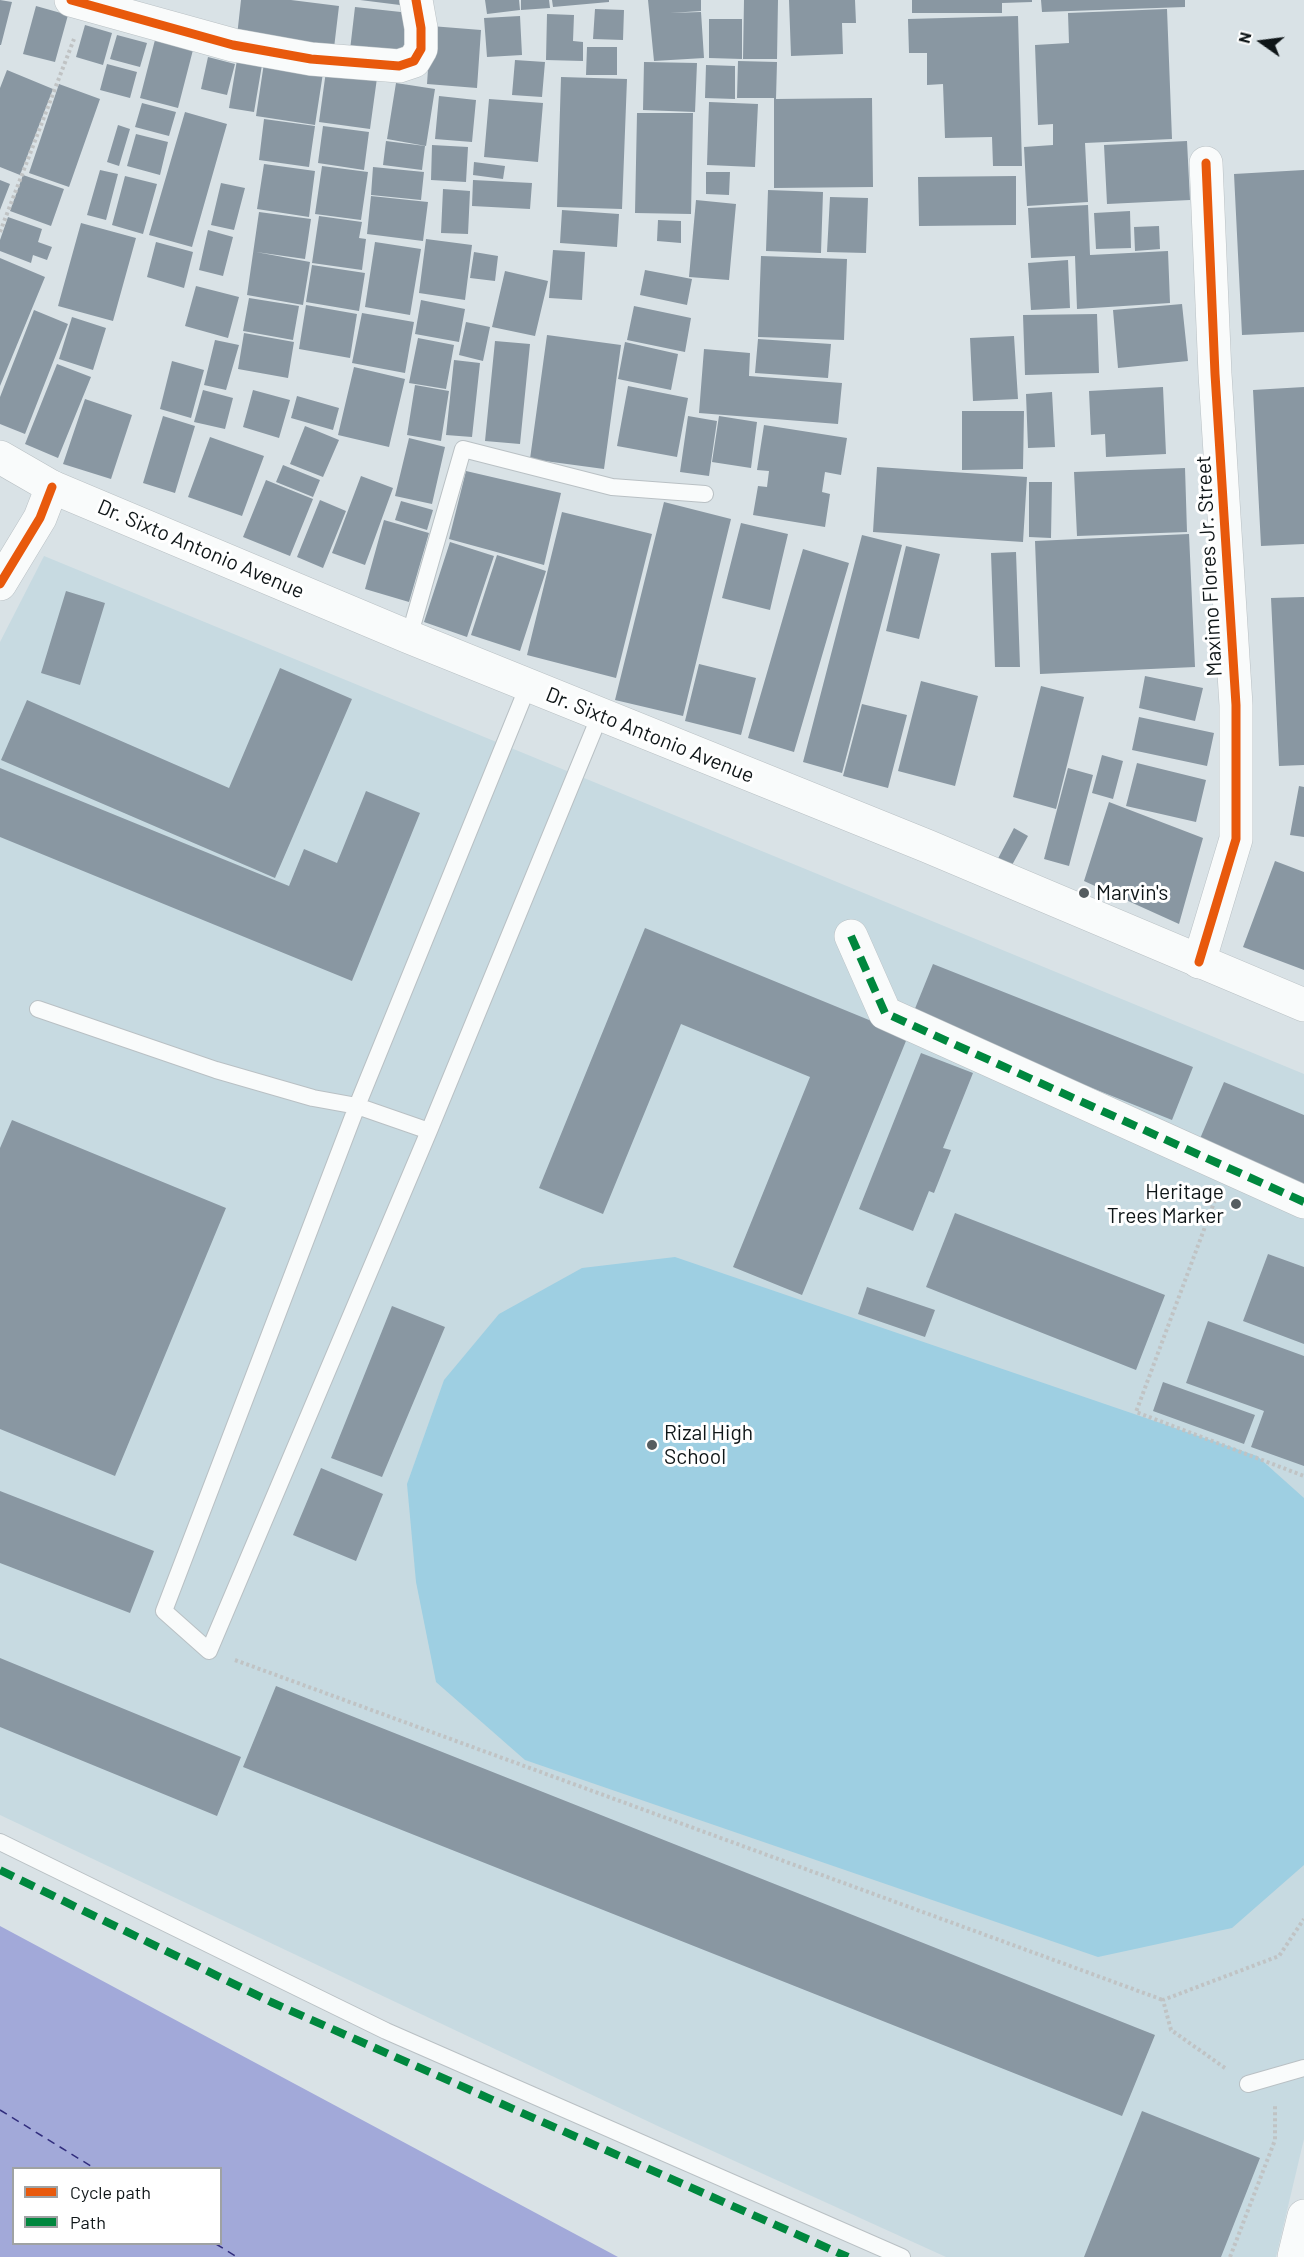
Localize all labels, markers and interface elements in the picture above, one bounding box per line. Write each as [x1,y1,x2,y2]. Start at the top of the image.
north arrow [1232,12,1292,72]
text: N [1234,30,1255,45]
street label: Maximo Flores Jr. Street [1191,455,1227,677]
street label: Dr. Sixto Antonio Avenue [94,494,308,604]
street label: Dr. Sixto Antonio Avenue [542,682,758,788]
place label: Marvin's [1096,880,1168,906]
marker: Marvin's [1077,886,1091,900]
place label: Heritage Trees Marker [1107,1179,1224,1229]
marker: Heritage Trees Marker [1229,1197,1243,1211]
place label: Rizal High School [664,1420,753,1470]
marker: Rizal High School [645,1438,659,1452]
legend [12,2167,222,2245]
text: Cycle path [70,2181,151,2203]
text: Path [70,2211,106,2233]

